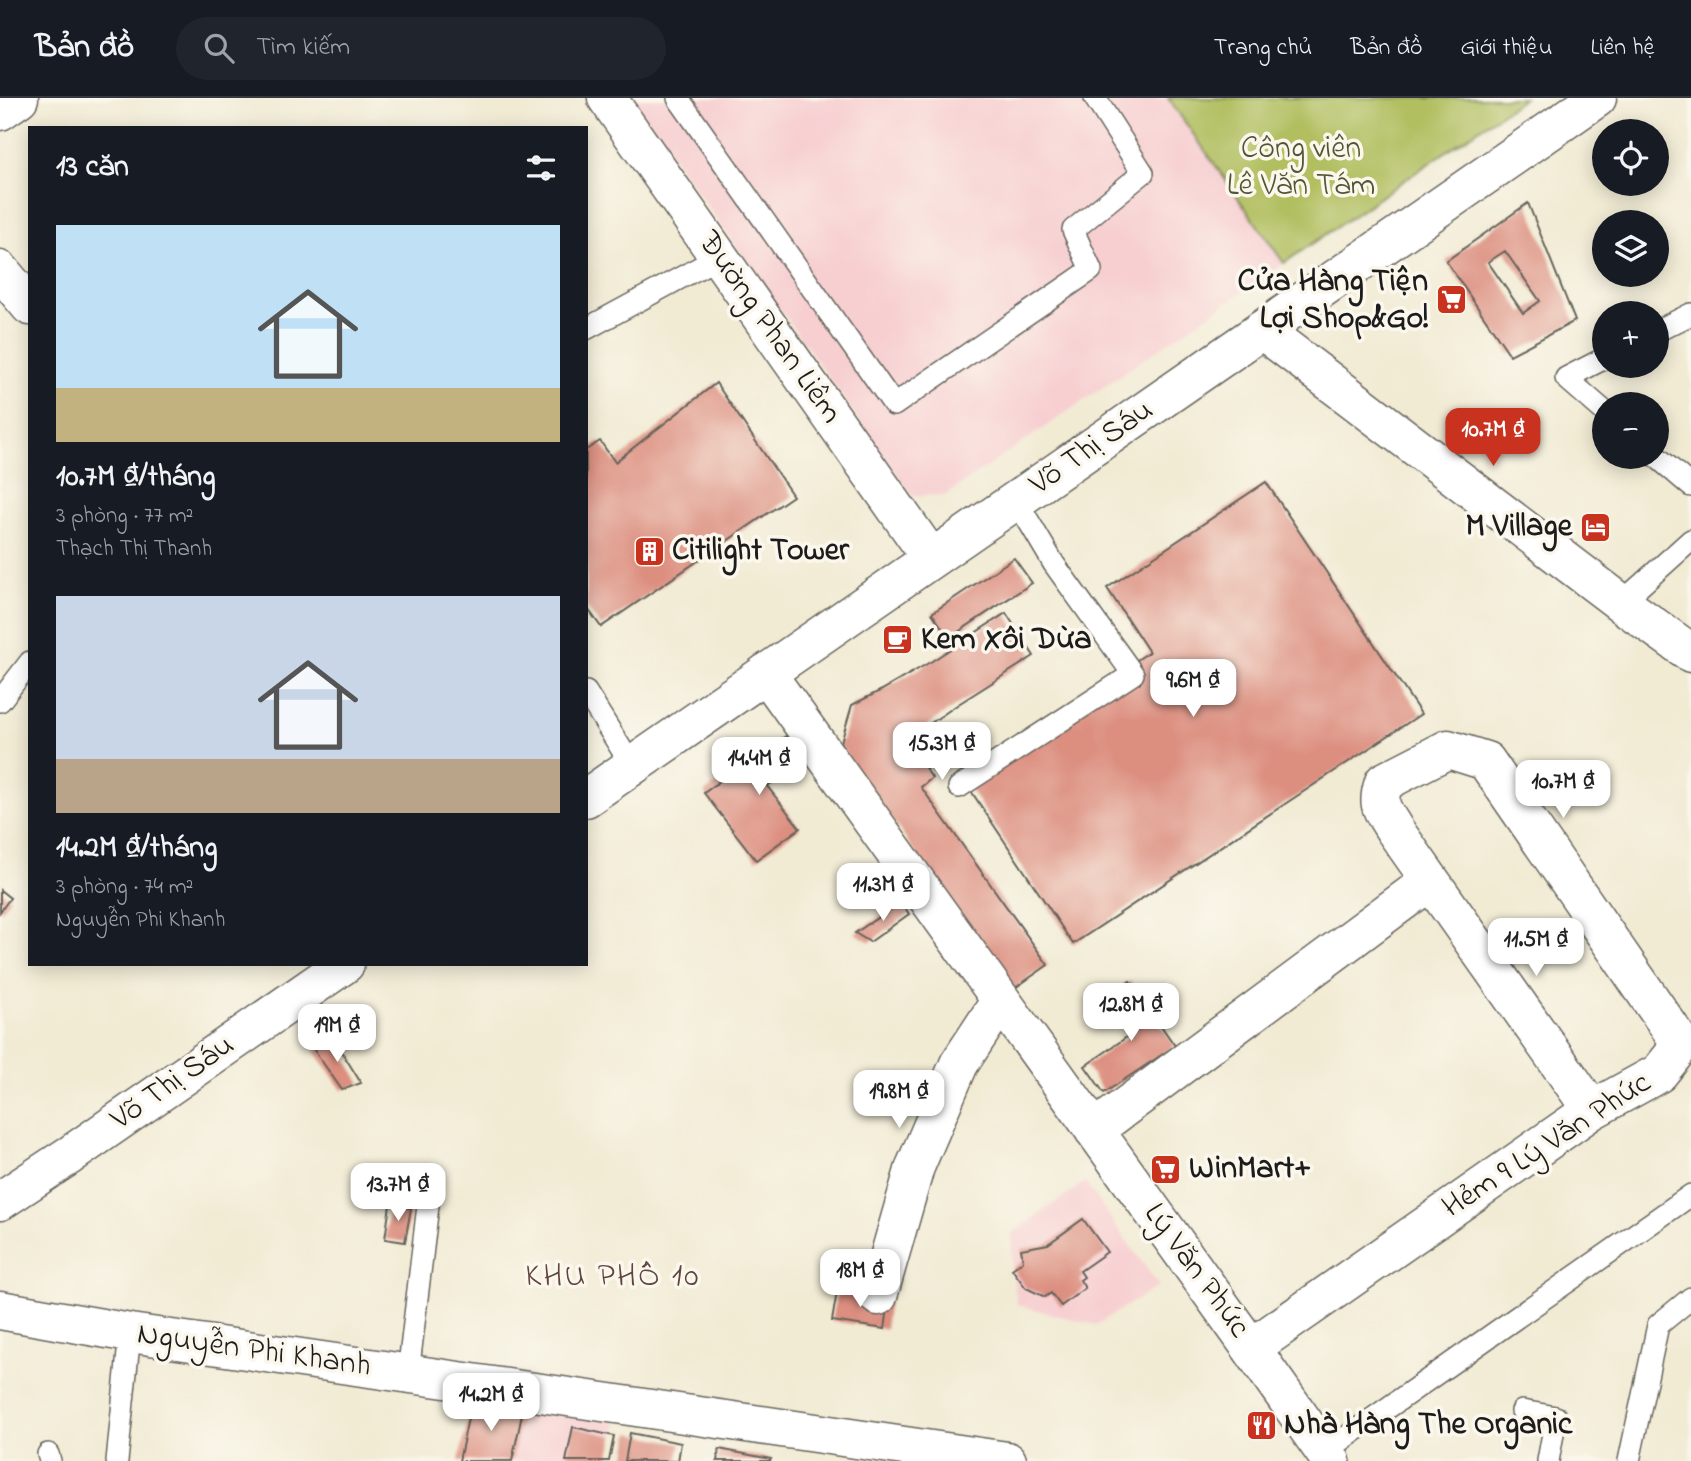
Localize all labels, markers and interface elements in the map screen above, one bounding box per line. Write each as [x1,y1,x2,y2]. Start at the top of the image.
search box [176,17,666,80]
text: Bản đồ [35,24,134,72]
icon: search [200,29,238,67]
text: Tìm kiếm [256,29,350,67]
text: Trang chủ [1214,31,1312,66]
text: Bản đồ [1350,31,1422,66]
text: Giới thiệu [1460,31,1552,66]
text: Liên hệ [1590,31,1656,66]
map controls [1592,119,1669,469]
button: locate [1592,119,1669,196]
park label: Công viên Lê Văn Tám [1227,126,1375,210]
text: 13 căn [56,146,129,190]
icon: filters [522,149,560,187]
button: layers [1592,210,1669,287]
street label: Đường Phan Liêm [684,221,853,434]
place label: Cửa Hàng Tiện Lợi Shop&Go! [1238,259,1428,343]
icon: home [245,271,371,397]
supermarket icon: Cửa Hàng Tiện Lợi Shop&Go! [1434,283,1468,317]
button: + [1592,301,1669,378]
street label: Võ Thị Sáu [1020,388,1164,509]
button: − [1592,392,1669,469]
pin: 10.7M ₫ [1428,408,1558,468]
text: 10.7M ₫ [1461,414,1525,447]
text: 10.7M ₫/tháng [56,456,216,500]
text: 3 phòng · 77 m² [56,500,193,533]
place label: M Village [1465,504,1574,552]
hotel icon: M Village [1578,510,1612,544]
place label: Citilight Tower [672,528,850,576]
text: Thạch Thị Thanh [56,533,212,566]
building icon: Citilight Tower [632,534,666,568]
place label: Kem Xôi Dừa [921,617,1092,664]
cafe icon: Kem Xôi Dừa [881,623,915,657]
icon: home [245,642,371,768]
pin: 9.6M ₫ [1136,660,1250,719]
text: 9.6M ₫ [1166,665,1220,698]
pin: 15.3M ₫ [877,722,1007,782]
text: 15.3M ₫ [909,728,975,761]
pin: 14.4M ₫ [694,738,824,797]
text: 14.4M ₫ [728,743,790,776]
pin: 10.7M ₫ [1498,760,1628,820]
text: 10.7M ₫ [1531,766,1595,799]
text: 14.2M ₫/tháng [56,827,218,871]
pin: 11.3M ₫ [818,864,948,923]
text: 11.3M ₫ [853,869,913,902]
text: 3 phòng · 74 m² [56,871,193,904]
text: Nguyễn Phi Khanh [56,904,225,937]
pin: 11.5M ₫ [1471,918,1601,978]
text: 11.5M ₫ [1504,924,1568,957]
pin: 12.8M ₫ [1066,984,1196,1043]
text: 12.8M ₫ [1099,989,1163,1022]
pin: 19M ₫ [288,1004,386,1064]
text: 19M ₫ [314,1010,360,1043]
street label: Võ Thị Sáu [101,1023,245,1144]
street label: Hẻm 9 Lý Văn Phức [1433,1060,1661,1231]
pin: 19.8M ₫ [834,1070,964,1130]
text: 19.8M ₫ [869,1076,929,1109]
place label: WinMart+ [1189,1146,1311,1193]
supermarket icon: WinMart+ [1149,1152,1183,1186]
pin: 13.7M ₫ [333,1164,463,1223]
text: 13.7M ₫ [367,1169,429,1202]
street label: Lý Văn Phức [1131,1194,1262,1349]
pin: 18M ₫ [811,1250,909,1309]
district label: KHU PHỐ 10 [525,1253,701,1301]
text: 18M ₫ [836,1255,884,1288]
street label: Nguyễn Phi Khanh [134,1311,374,1391]
pin: 14.2M ₫ [426,1374,556,1433]
text: 14.2M ₫ [459,1379,523,1412]
place label: Nhà Hàng The Organic [1284,1402,1573,1450]
restaurant icon: Nhà Hàng The Organic [1244,1408,1278,1442]

